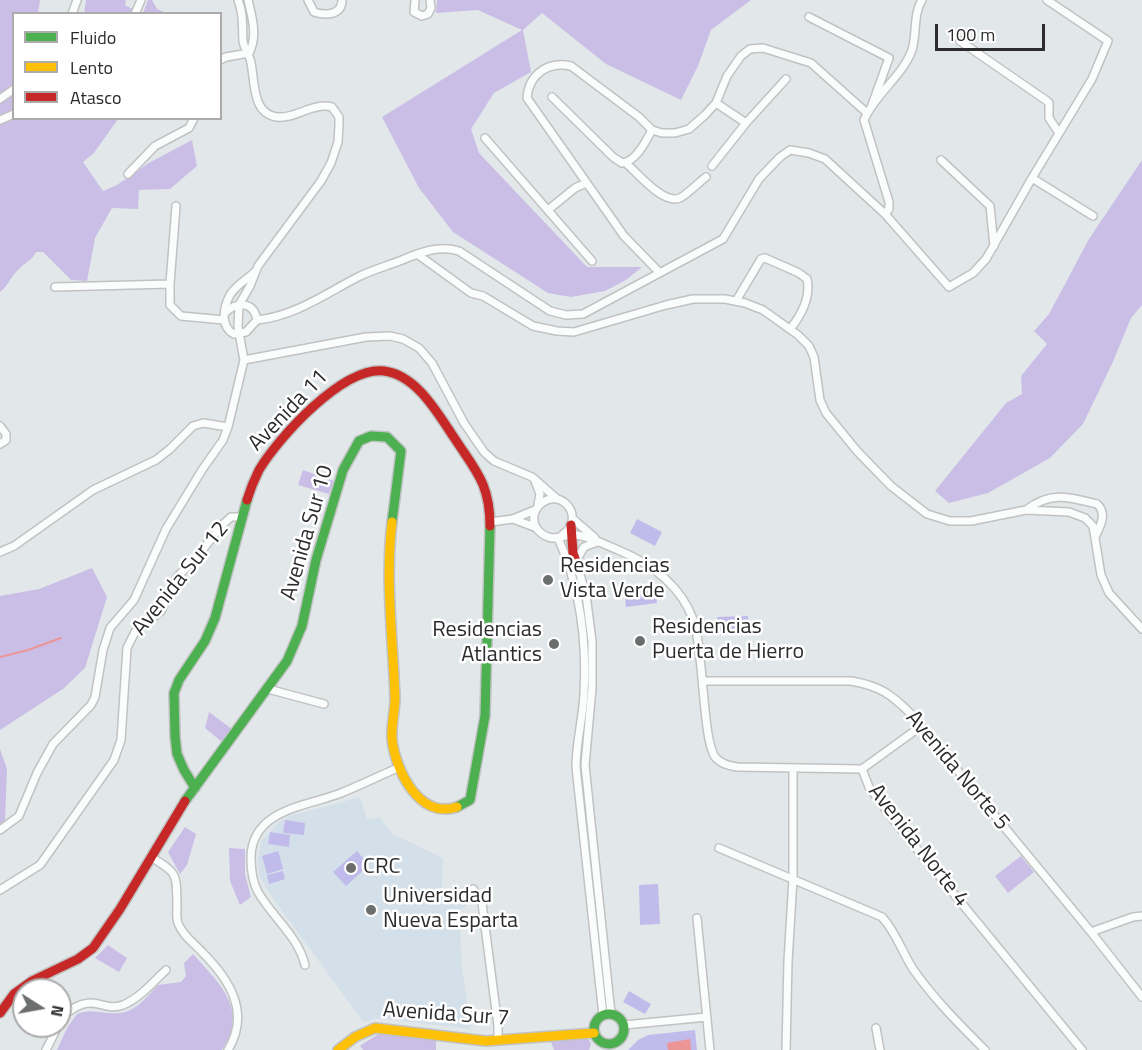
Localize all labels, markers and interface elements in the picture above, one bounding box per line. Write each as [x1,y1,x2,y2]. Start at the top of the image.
legend [12,12,222,120]
scale bar [938,12,1048,50]
text: 100 m [946,21,995,48]
text: Fluido [70,24,116,51]
text: Lento [70,54,113,81]
text: Atasco [70,84,121,111]
street label: Avenida 11 [244,365,334,457]
street label: Avenida Sur 10 [276,463,340,603]
street label: Avenida Sur 12 [127,517,235,641]
place label: Residencias Vista Verde [560,554,670,606]
marker: Residencias Vista Verde [541,573,555,587]
place label: Residencias Puerta de Hierro [652,615,804,666]
place label: Residencias Atlantics [432,618,542,670]
marker: Residencias Puerta de Hierro [633,634,647,648]
marker: Residencias Atlantics [547,637,561,651]
street label: Avenida Norte 5 [899,706,1015,836]
street label: Avenida Norte 4 [862,779,974,913]
place label: CRC [363,855,400,881]
marker: CRC [344,861,358,875]
place label: Universidad Nueva Esparta [383,884,518,936]
marker: Universidad Nueva Esparta [364,903,378,917]
north arrow [12,978,72,1038]
street label: Avenida Sur 7 [382,997,510,1033]
text: N [45,1003,71,1019]

